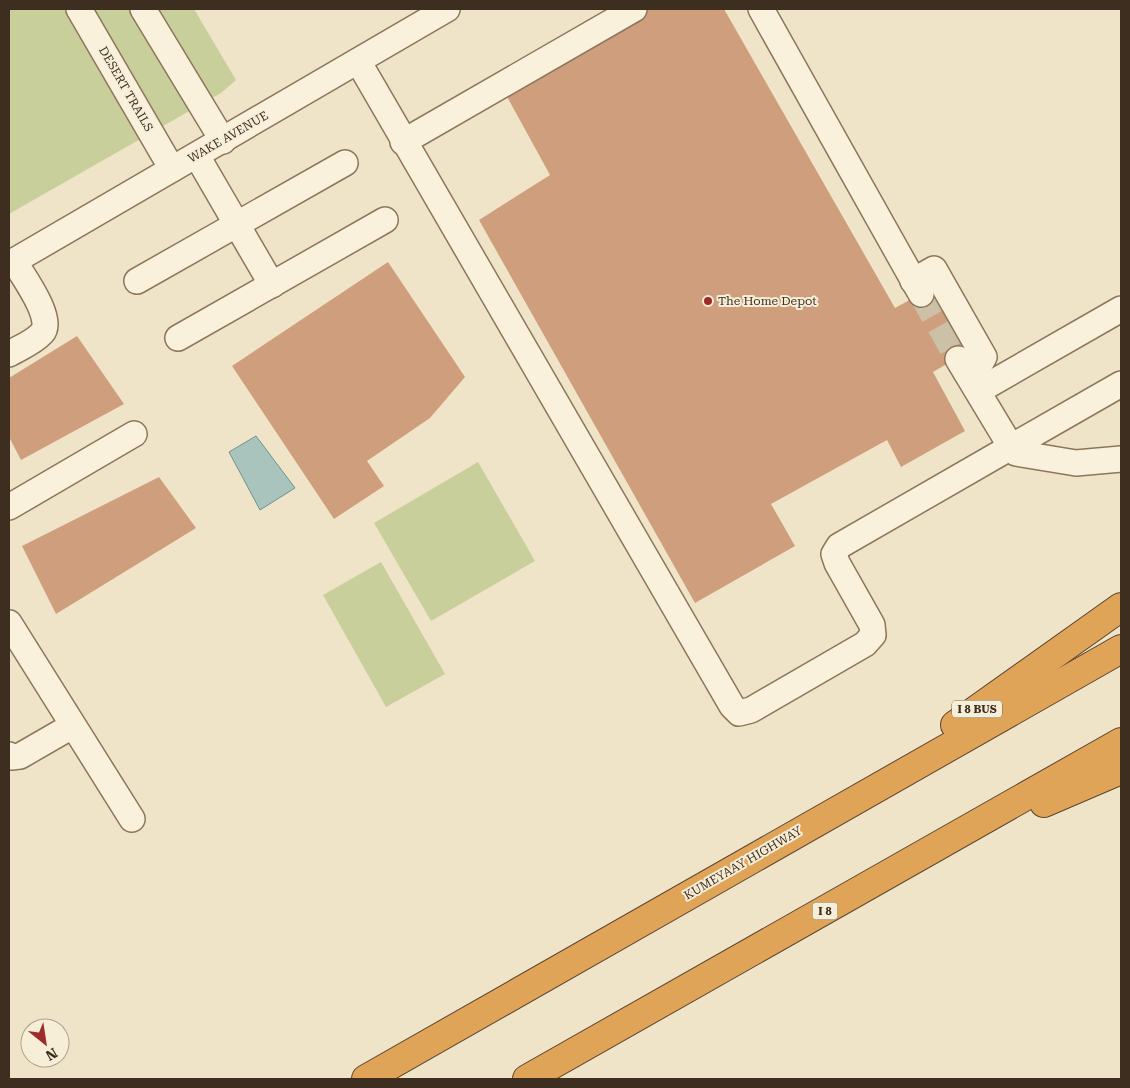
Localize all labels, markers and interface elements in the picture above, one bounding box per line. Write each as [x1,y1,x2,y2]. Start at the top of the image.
street label: DESERT TRAILS [96,44,156,134]
street label: WAKE AVENUE [185,108,271,166]
place label: The Home Depot [718,294,817,308]
marker: The Home Depot [702,295,714,307]
road number: I 8 BUS [952,701,1002,718]
street label: KUMEYAAY HIGHWAY [682,823,805,903]
road number: I 8 [812,902,838,919]
north arrow [20,1018,70,1068]
text: N [43,1045,60,1064]

